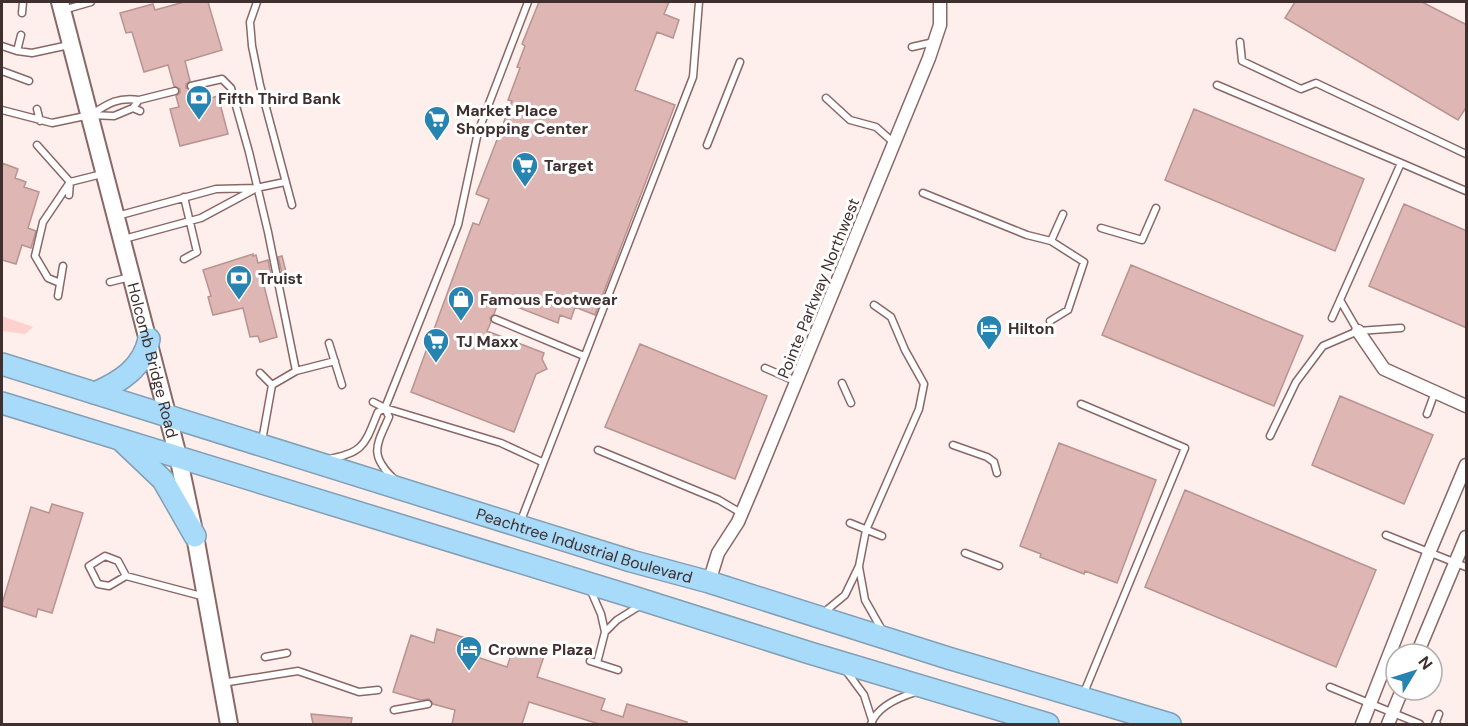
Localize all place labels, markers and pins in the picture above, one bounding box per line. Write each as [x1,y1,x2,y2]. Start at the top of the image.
bank icon: Fifth Third Bank [184,83,214,121]
place label: Fifth Third Bank [218,88,342,109]
place label: Market Place Shopping Center [456,100,588,139]
supermarket icon: Market Place Shopping Center [422,104,452,142]
supermarket icon: Target [510,150,540,188]
place label: Target [544,155,594,176]
bank icon: Truist [224,263,254,301]
place label: Truist [258,268,303,289]
shop icon: Famous Footwear [446,284,476,322]
place label: Famous Footwear [480,289,618,310]
hotel icon: Hilton [974,313,1004,351]
place label: Hilton [1008,318,1054,339]
supermarket icon: TJ Maxx [421,326,451,364]
place label: TJ Maxx [456,331,518,352]
hotel icon: Crowne Plaza [454,634,484,672]
place label: Crowne Plaza [488,639,593,660]

